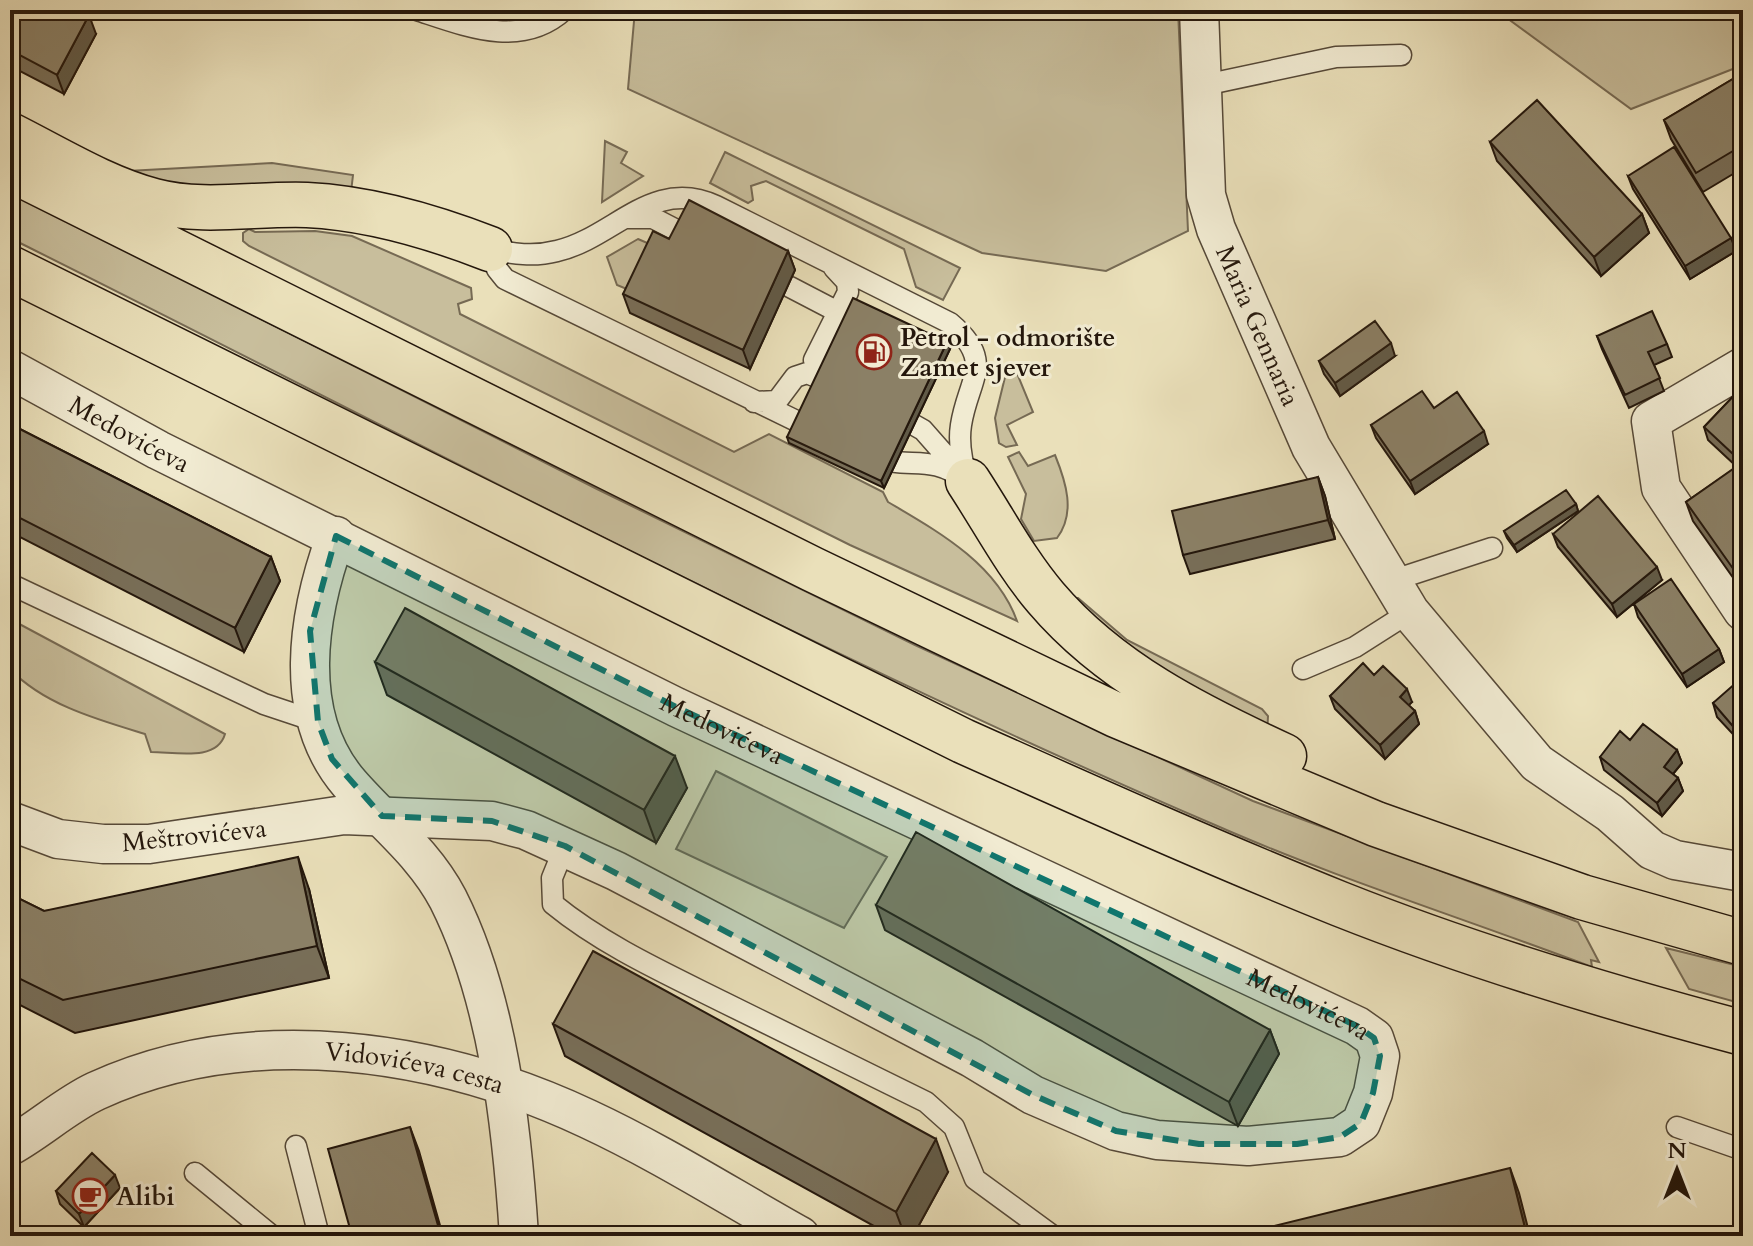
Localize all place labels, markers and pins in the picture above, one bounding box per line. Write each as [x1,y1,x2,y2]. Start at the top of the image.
place label: Petrol - odmorište Zamet sjever [900,320,1115,385]
fuel station icon: Petrol - odmorište Zamet sjever [855,333,893,371]
cafe icon: Alibi [71,1177,109,1215]
place label: Alibi [116,1179,175,1214]

